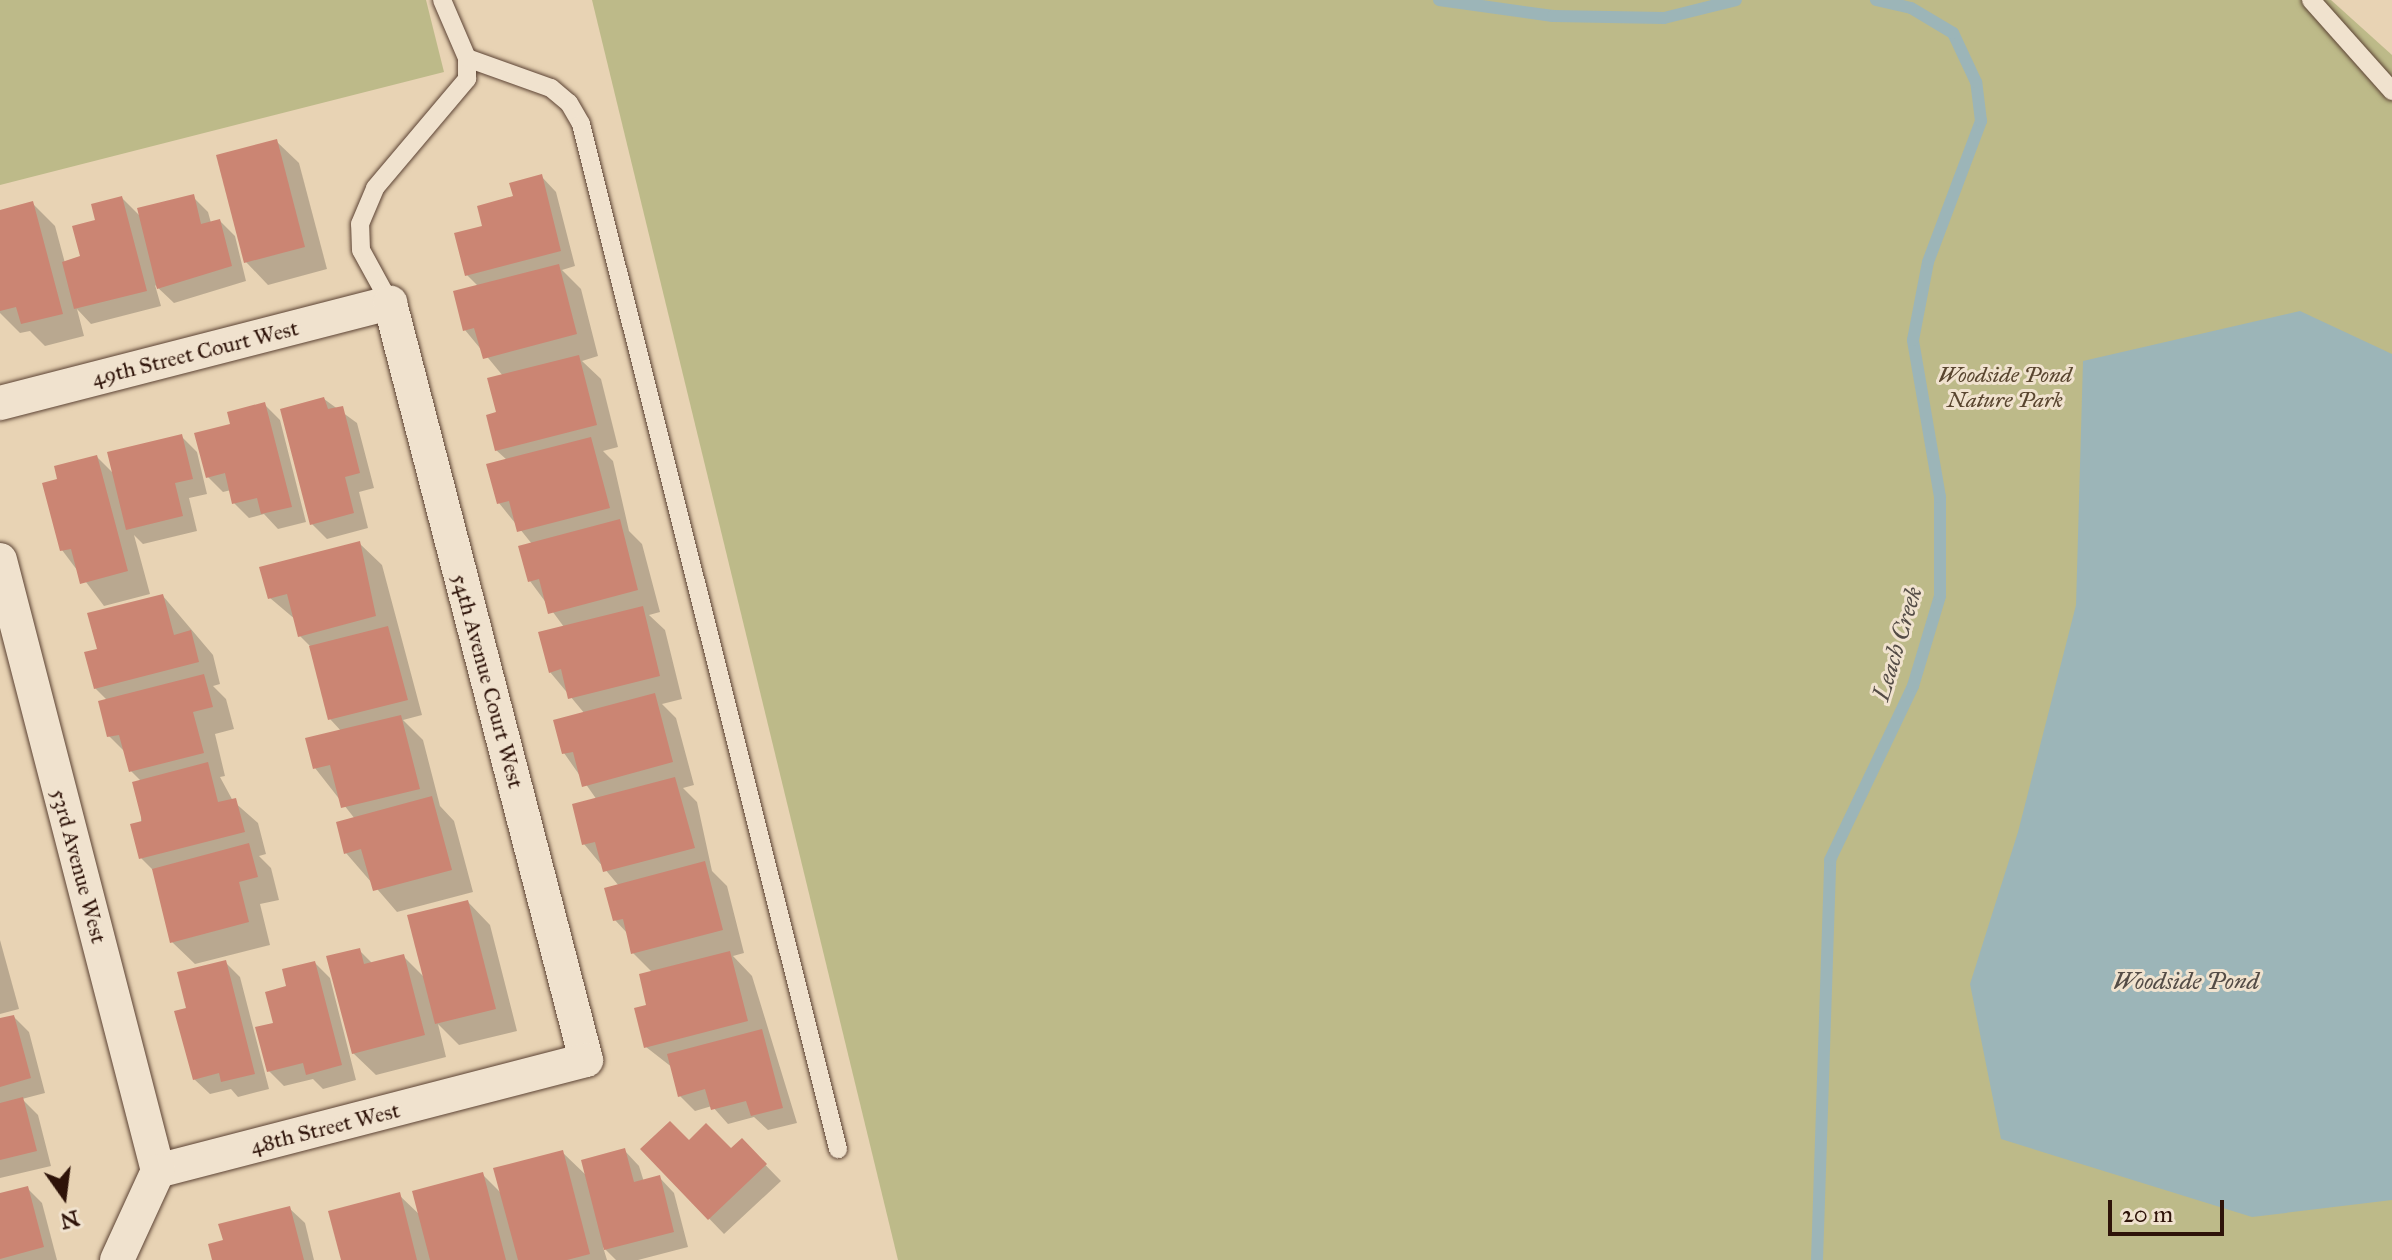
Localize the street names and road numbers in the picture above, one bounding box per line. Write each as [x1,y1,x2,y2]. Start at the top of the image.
street label: 49th Street Court West [89,315,301,391]
street label: 54th Avenue Court West [447,571,529,791]
street label: 53rd Avenue West [46,786,112,946]
street label: 48th Street West [248,1097,402,1159]

